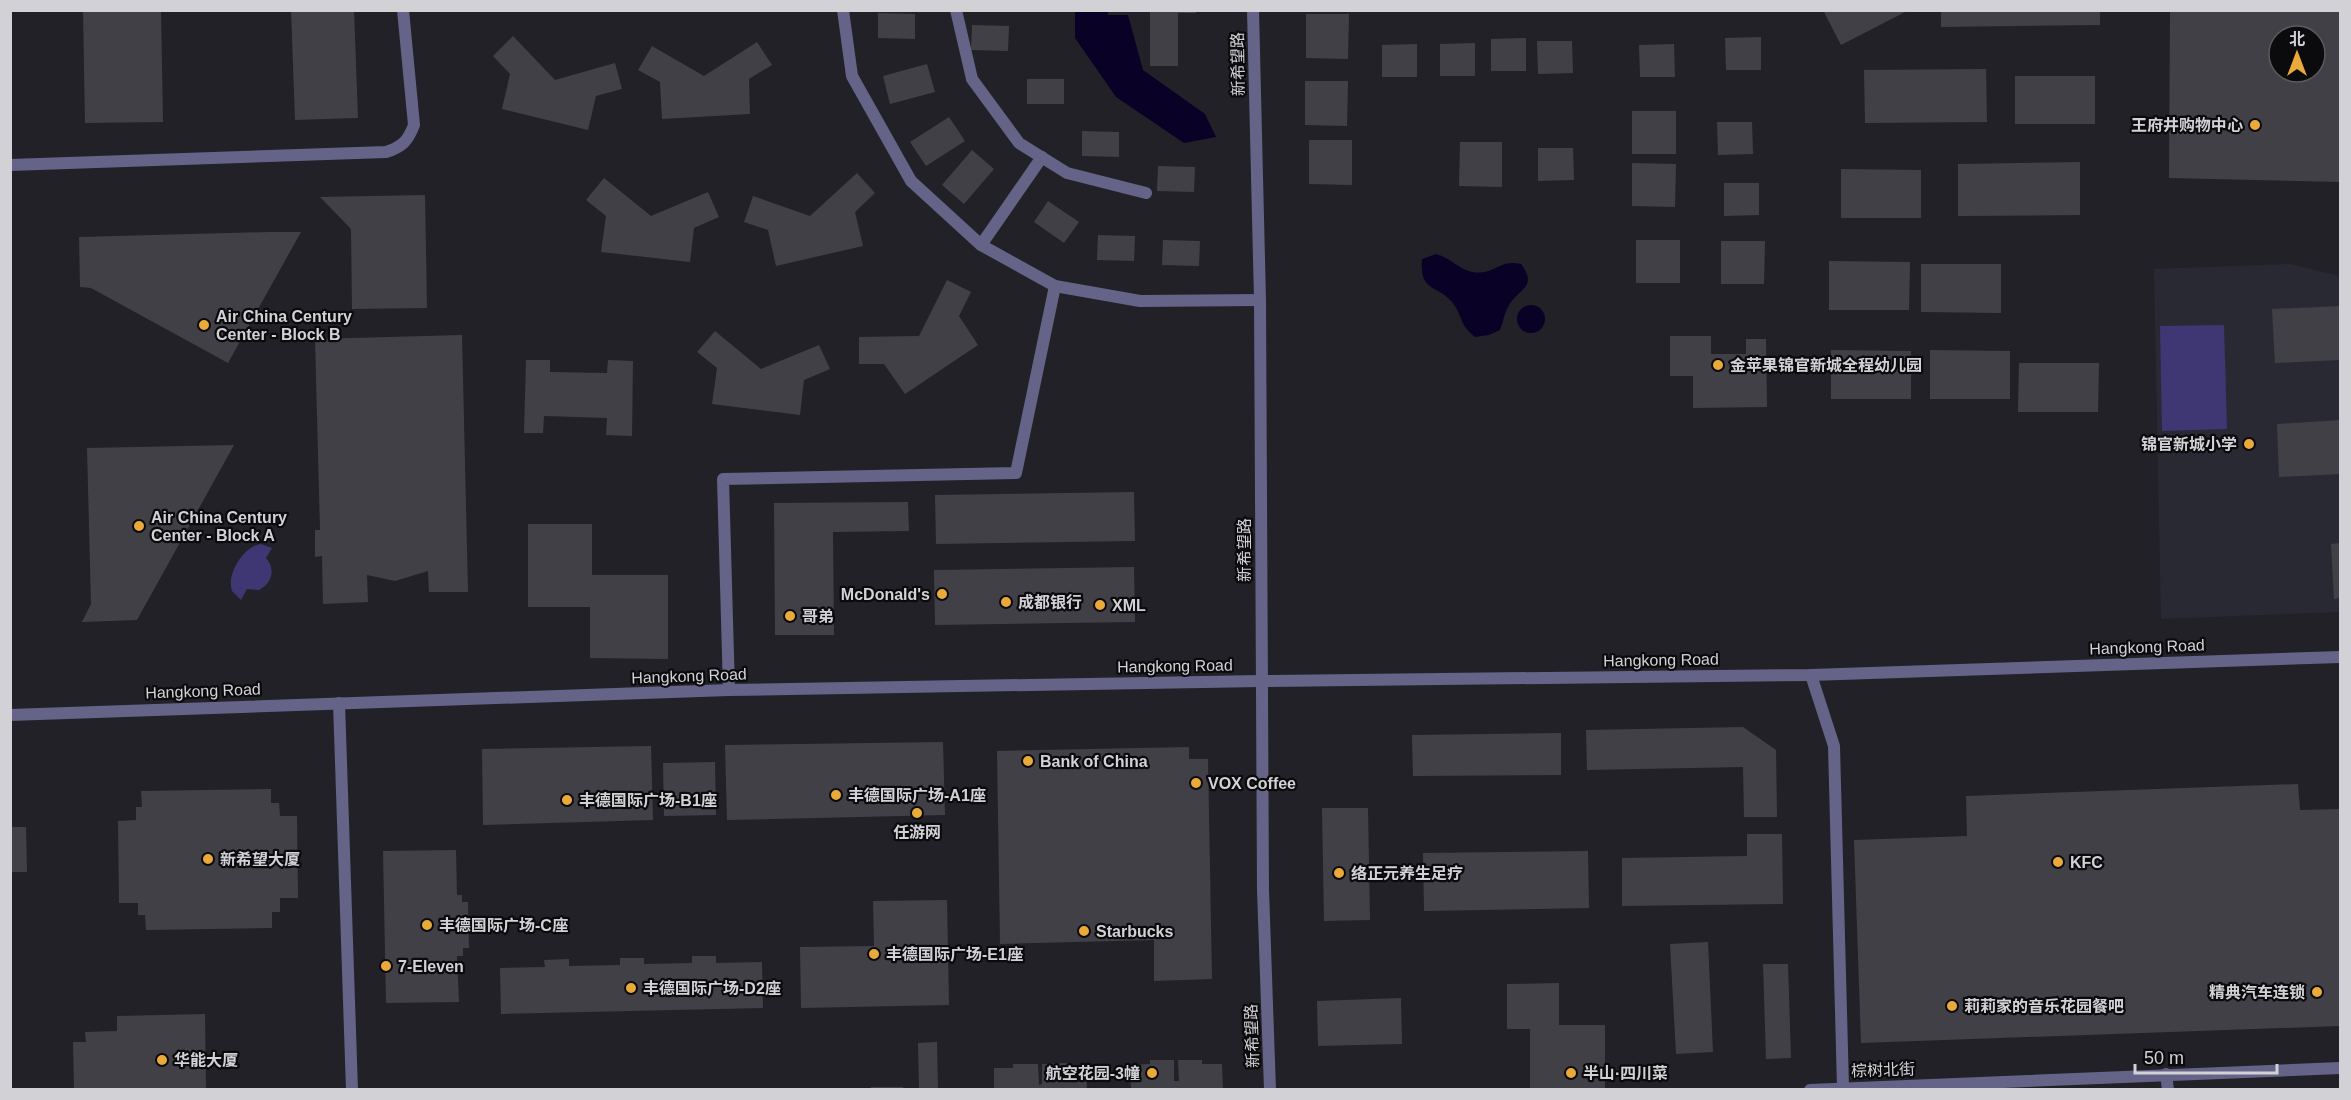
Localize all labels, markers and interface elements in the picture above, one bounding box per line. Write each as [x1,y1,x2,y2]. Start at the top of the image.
north arrow [2267,24,2327,84]
text: 北 [2289,31,2305,48]
street label: 新希望路 [1229,32,1247,96]
place label: 王府井购物中心 [2131,116,2243,134]
marker: 王府井购物中心 [2248,118,2262,132]
place label: Air China Century Center - Block B [216,308,352,343]
marker: Air China Century Center - Block B [197,318,211,332]
place label: 金苹果锦官新城全程幼儿园 [1730,356,1922,374]
marker: 金苹果锦官新城全程幼儿园 [1711,358,1725,372]
place label: 锦官新城小学 [2141,435,2237,453]
marker: 锦官新城小学 [2242,437,2256,451]
place label: Air China Century Center - Block A [151,509,287,544]
street label: 新希望路 [1236,518,1253,582]
marker: Air China Century Center - Block A [132,519,146,533]
place label: McDonald's [841,586,930,603]
marker: McDonald's [935,587,949,601]
place label: 成都银行 [1018,593,1082,611]
marker: 成都银行 [999,595,1013,609]
place label: XML [1112,597,1146,614]
marker: XML [1093,598,1107,612]
place label: 哥弟 [802,608,834,625]
marker: 哥弟 [783,609,797,623]
street label: Hangkong Road [2089,636,2205,658]
street label: Hangkong Road [1603,650,1719,670]
street label: Hangkong Road [1117,656,1233,676]
street label: Hangkong Road [631,665,747,687]
street label: Hangkong Road [145,680,261,702]
place label: Bank of China [1040,753,1148,770]
marker: Bank of China [1021,754,1035,768]
place label: VOX Coffee [1208,775,1296,792]
marker: VOX Coffee [1189,776,1203,790]
place label: 丰德国际广场-A1座 [848,786,986,804]
marker: 丰德国际广场-A1座 [829,788,843,802]
place label: 丰德国际广场-B1座 [579,791,717,809]
marker: 丰德国际广场-B1座 [560,793,574,807]
marker: 任游网 [910,806,924,820]
place label: 任游网 [893,824,941,841]
place label: 新希望大厦 [220,851,300,868]
marker: 新希望大厦 [201,852,215,866]
place label: KFC [2070,854,2103,871]
marker: KFC [2051,855,2065,869]
place label: 络正元养生足疗 [1351,865,1463,882]
marker: 络正元养生足疗 [1332,866,1346,880]
place label: 丰德国际广场-C座 [439,916,568,934]
marker: 丰德国际广场-C座 [420,918,434,932]
place label: Starbucks [1096,923,1173,940]
marker: Starbucks [1077,924,1091,938]
place label: 丰德国际广场-E1座 [886,945,1023,963]
marker: 丰德国际广场-E1座 [867,947,881,961]
place label: 7-Eleven [398,958,464,975]
marker: 7-Eleven [379,959,393,973]
place label: 丰德国际广场-D2座 [643,979,781,997]
marker: 丰德国际广场-D2座 [624,981,638,995]
place label: 精典汽车连锁 [2209,983,2305,1001]
marker: 精典汽车连锁 [2310,985,2324,999]
place label: 莉莉家的音乐花园餐吧 [1964,998,2124,1015]
marker: 莉莉家的音乐花园餐吧 [1945,999,1959,1013]
street label: 新希望路 [1242,1004,1262,1068]
scale bar [2135,1037,2278,1075]
text: 50 m [2144,1048,2184,1068]
place label: 华能大厦 [174,1051,238,1069]
marker: 华能大厦 [155,1053,169,1067]
street label: 棕树北街 [1851,1060,1915,1080]
place label: 航空花园-3幢 [1046,1064,1140,1082]
place label: 半山·四川菜 [1583,1065,1668,1082]
marker: 航空花园-3幢 [1145,1066,1159,1080]
marker: 半山·四川菜 [1564,1066,1578,1080]

